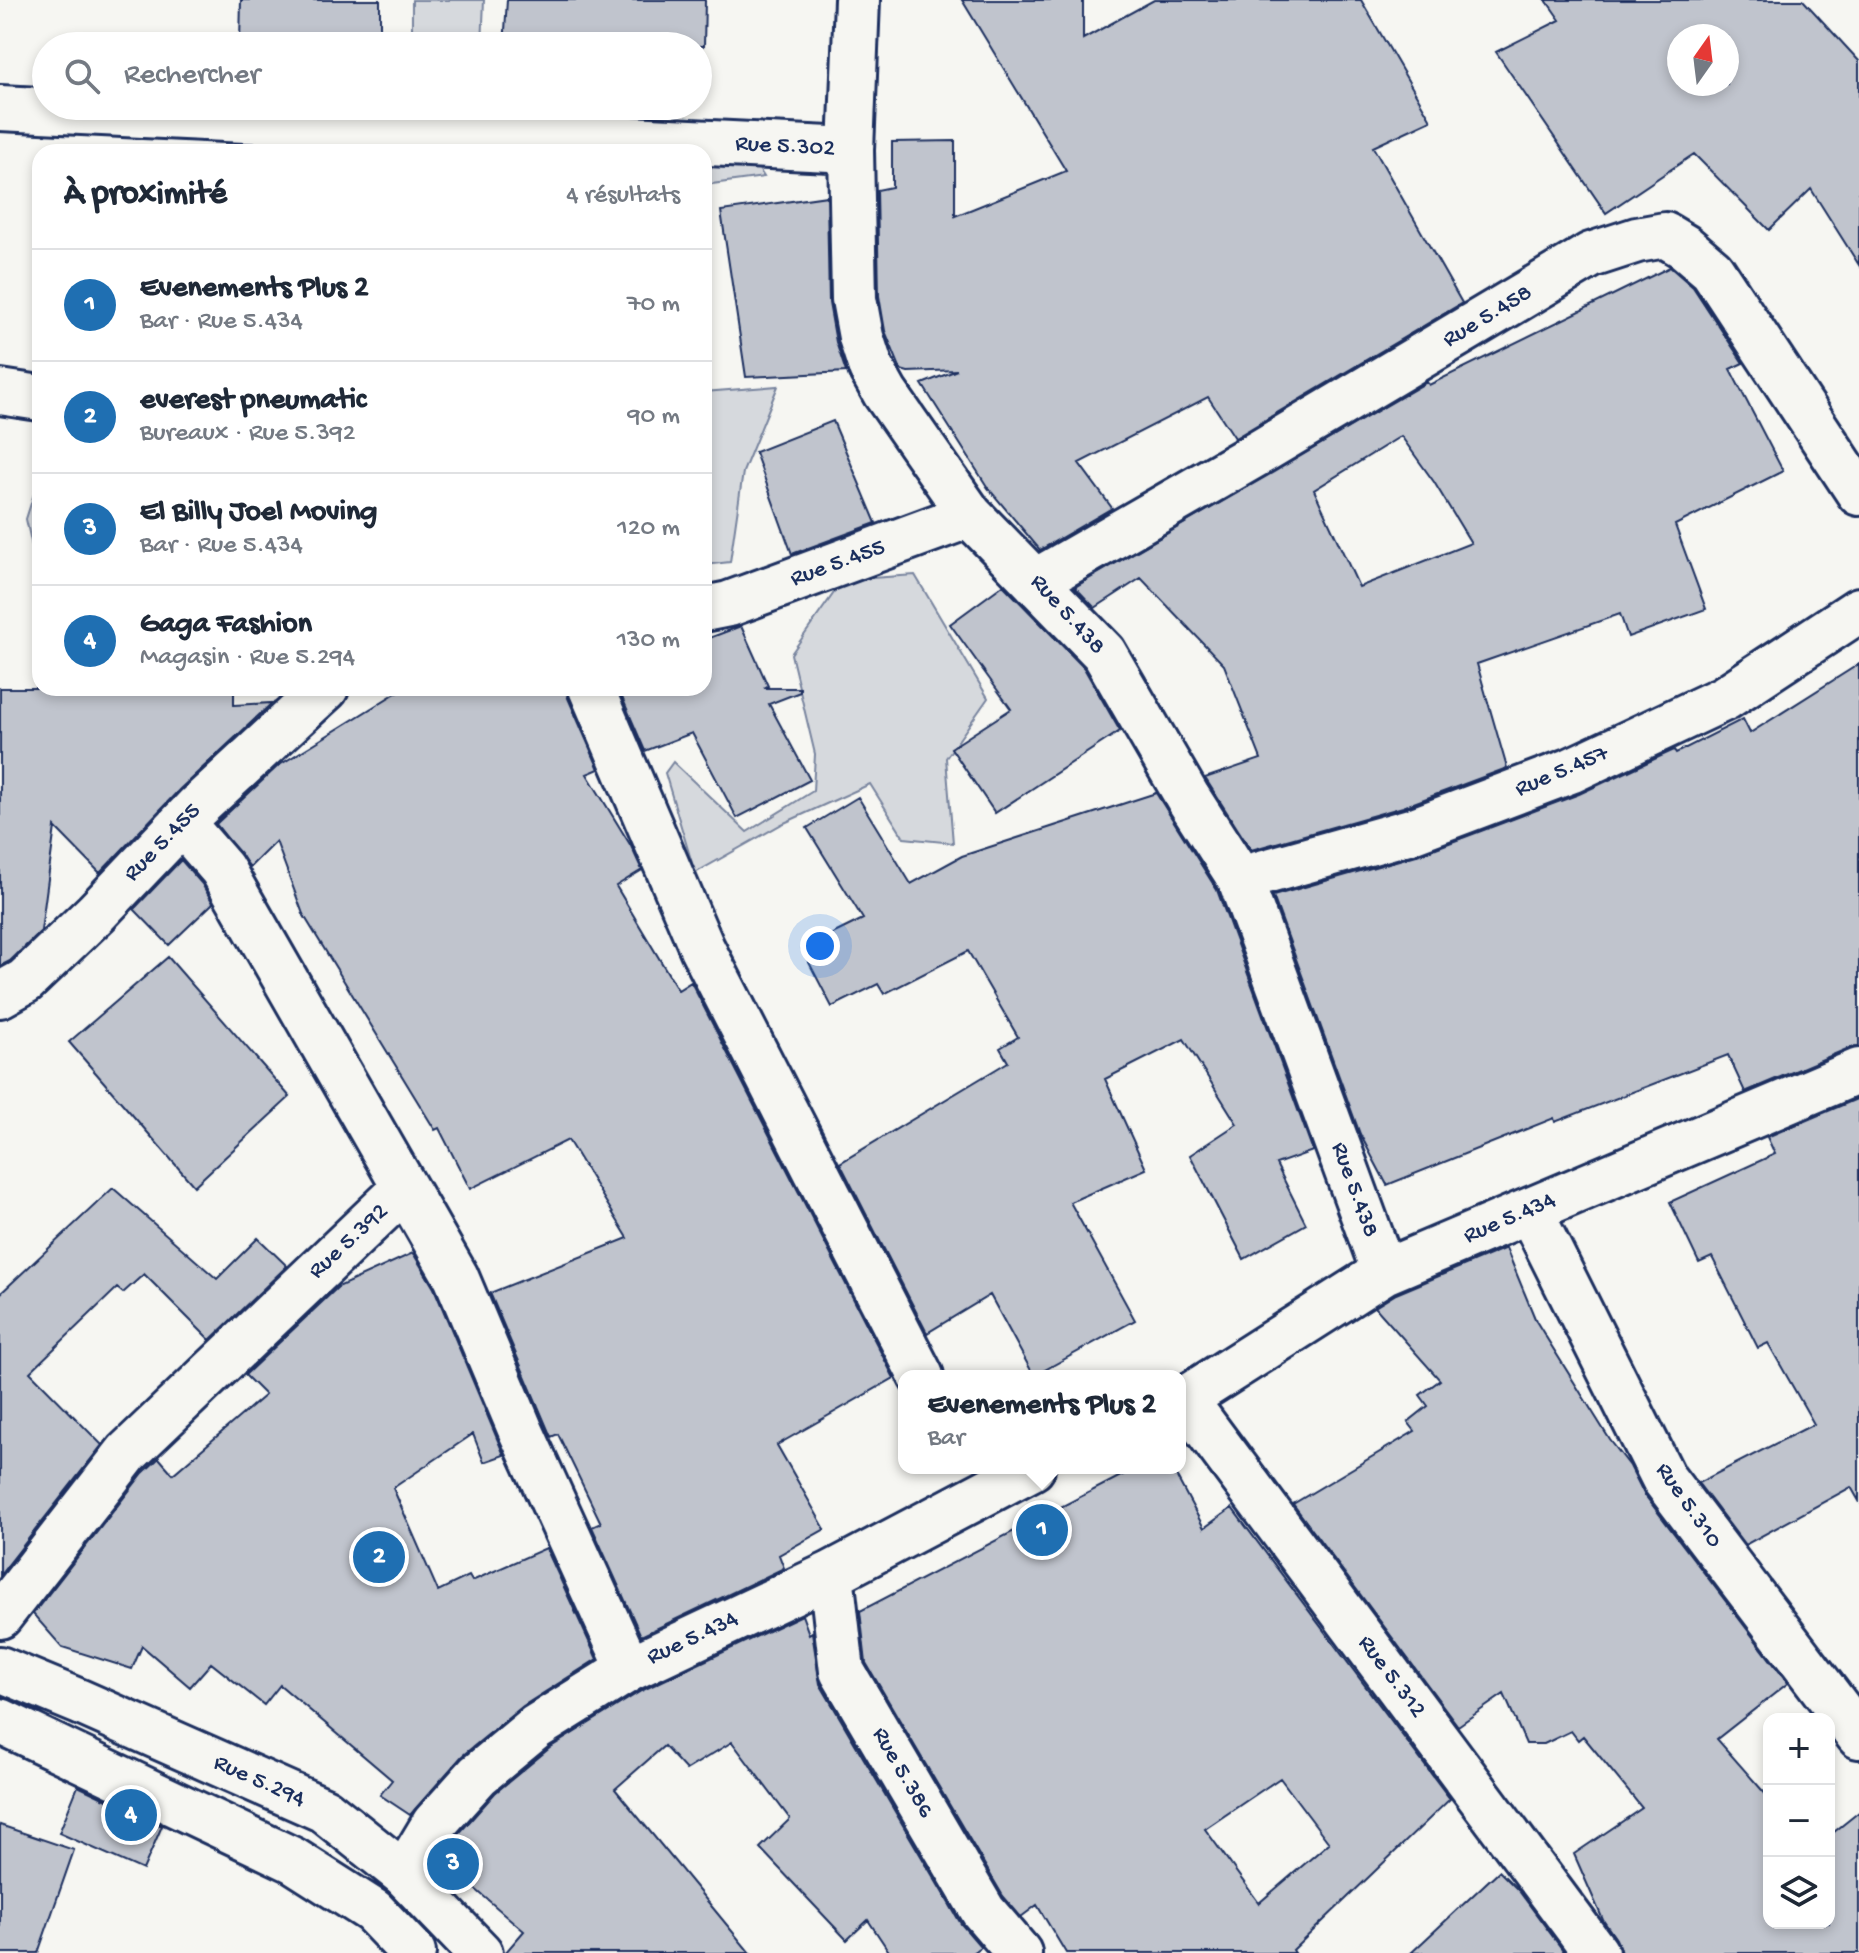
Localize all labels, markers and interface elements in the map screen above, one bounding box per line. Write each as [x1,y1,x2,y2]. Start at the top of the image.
north arrow [1667,24,1739,96]
search box [32,32,712,120]
icon: search [60,54,104,98]
text: Rechercher [124,59,260,94]
street label: Rue 5.302 [734,130,836,164]
text: À proximité [64,176,227,216]
text: 4 résultats [566,181,680,212]
text: Evenements Plus 2 [140,272,369,307]
street label: Rue 5.458 [1438,279,1538,355]
text: 1 [85,290,95,321]
text: 70 m [627,290,680,321]
text: Bar · Rue 5.434 [140,307,303,338]
text: everest pneumatic [140,384,366,419]
text: 2 [84,402,96,433]
text: 90 m [628,402,680,433]
text: Bureaux · Rue 5.392 [140,419,355,450]
text: El Billy Joel Moving [140,496,377,531]
text: 3 [83,514,97,545]
text: 120 m [617,514,680,545]
text: Bar · Rue 5.434 [140,531,303,562]
street label: Rue 5.455 [787,534,889,594]
street label: Rue 5.438 [1023,569,1111,661]
text: Gaga Fashion [140,608,312,643]
text: 4 [84,626,96,657]
text: 130 m [617,626,680,657]
text: Magasin · Rue 5.294 [140,643,355,674]
street label: Rue 5.457 [1511,739,1613,805]
street label: Rue 5.455 [118,797,208,889]
your location [800,926,840,966]
street label: Rue 5.438 [1323,1139,1385,1241]
street label: Rue 5.434 [1460,1186,1561,1251]
street label: Rue 5.392 [303,1198,395,1286]
popup [898,1370,1186,1474]
text: Evenements Plus 2 [928,1389,1156,1424]
text: Bar [928,1424,965,1455]
street label: Rue 5.310 [1648,1458,1728,1554]
pin: 1 [1016,1500,1068,1560]
pin: 2 [353,1527,405,1587]
street label: Rue 5.434 [643,1605,744,1673]
street label: Rue 5.312 [1351,1630,1432,1724]
map controls [1763,1713,1835,1929]
button: + [1763,1713,1835,1785]
street label: Rue 5.386 [864,1723,940,1824]
street label: Rue 5.294 [209,1749,310,1815]
pin: 4 [105,1785,157,1845]
button: − [1763,1785,1835,1857]
pin: 3 [427,1834,479,1894]
button: layers [1763,1857,1835,1929]

